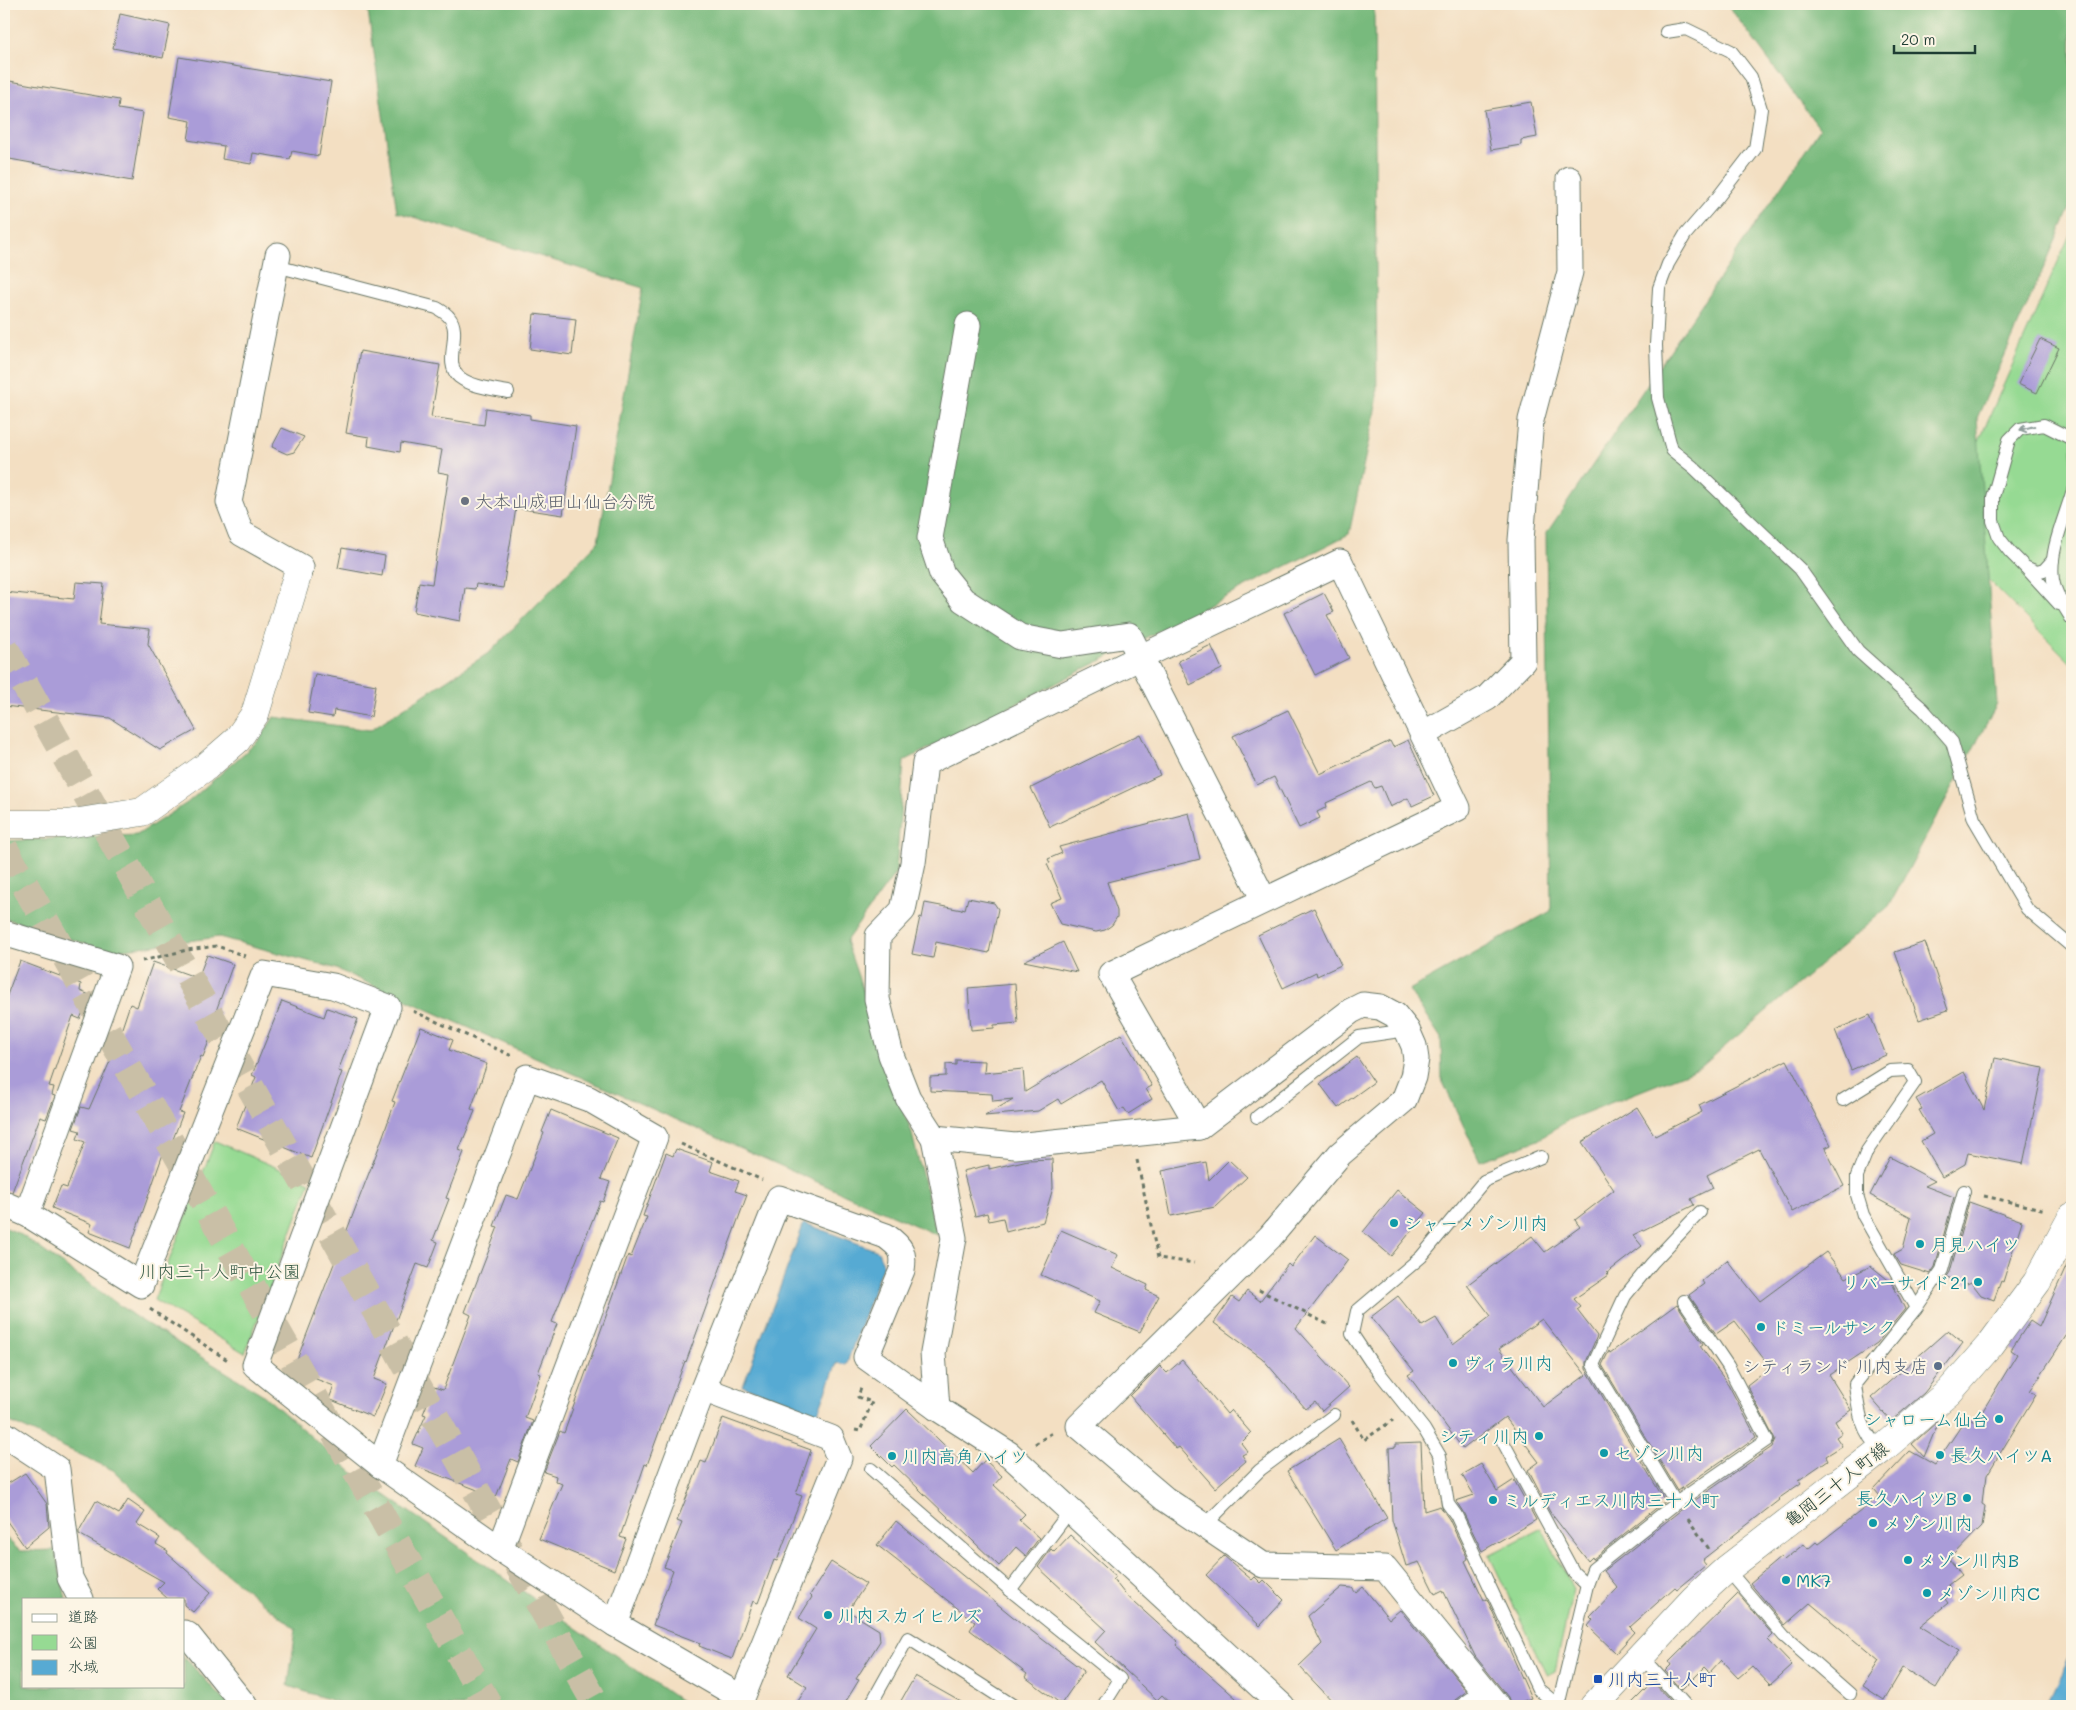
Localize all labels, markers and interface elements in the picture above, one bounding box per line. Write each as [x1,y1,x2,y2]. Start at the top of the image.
scale bar [1894,22,1975,54]
text: 20 m [1901,29,1935,49]
one-way arrow [2020,423,2036,433]
place label: 大本山成田山仙台分院 [475,489,655,513]
marker: 大本山成田山仙台分院 [459,495,471,507]
place label: シャーメゾン川内 [1404,1211,1548,1235]
marker: シャーメゾン川内 [1388,1217,1400,1229]
place label: 月見ハイツ [1930,1232,2020,1256]
marker: 月見ハイツ [1914,1238,1926,1250]
park label: 川内三十人町中公園 [139,1259,301,1283]
place label: リバーサイド21 [1842,1270,1968,1294]
marker: リバーサイド21 [1972,1276,1984,1288]
place label: ドミールサンク [1771,1315,1896,1339]
marker: ドミールサンク [1755,1321,1767,1333]
place label: ヴィラ川内 [1463,1351,1553,1375]
place label: シティランド 川内支店 [1742,1354,1928,1378]
marker: ヴィラ川内 [1447,1357,1459,1369]
marker: シティランド 川内支店 [1932,1360,1944,1372]
place label: シャローム仙台 [1864,1407,1989,1431]
marker: シャローム仙台 [1993,1413,2005,1425]
place label: シティ川内 [1439,1424,1529,1448]
marker: シティ川内 [1533,1430,1545,1442]
street label: 亀岡三十人町線 [1779,1436,1893,1532]
place label: セゾン川内 [1614,1441,1704,1465]
place label: 長久ハイツA [1950,1443,2052,1467]
place label: 川内高角ハイツ [902,1444,1028,1468]
marker: セゾン川内 [1598,1447,1610,1459]
marker: 長久ハイツA [1934,1449,1946,1461]
marker: 川内高角ハイツ [886,1450,898,1462]
place label: 長久ハイツB [1856,1486,1957,1510]
place label: ミルディエス川内三十人町 [1503,1488,1719,1512]
marker: 長久ハイツB [1961,1492,1973,1504]
marker: ミルディエス川内三十人町 [1487,1494,1499,1506]
place label: メゾン川内 [1883,1511,1973,1535]
marker: メゾン川内 [1867,1517,1879,1529]
place label: メゾン川内B [1918,1548,2019,1572]
marker: メゾン川内B [1902,1554,1914,1566]
place label: MK7 [1796,1568,1831,1592]
marker: MK7 [1780,1574,1792,1586]
place label: メゾン川内C [1937,1581,2040,1605]
marker: メゾン川内C [1921,1587,1933,1599]
legend [22,1598,185,1688]
place label: 川内スカイヒルズ [838,1603,982,1627]
text: 道路 [68,1606,98,1626]
marker: 川内スカイヒルズ [822,1609,834,1621]
text: 公園 [68,1632,98,1652]
text: 水域 [68,1656,98,1676]
place label: 川内三十人町 [1608,1667,1716,1691]
marker: 川内三十人町 [1592,1673,1604,1685]

